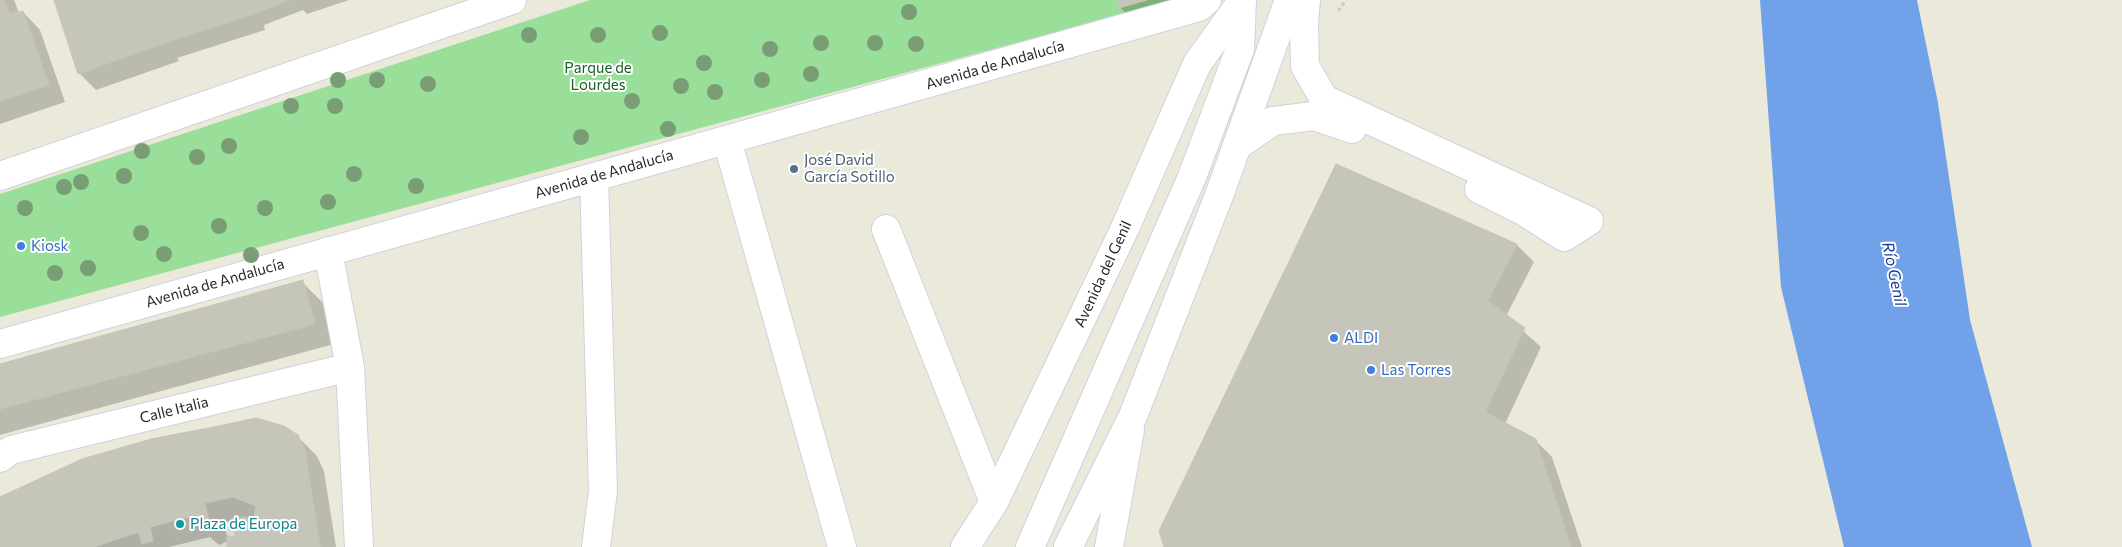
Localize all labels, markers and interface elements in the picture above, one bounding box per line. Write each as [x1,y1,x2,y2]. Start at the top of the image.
street label: Avenida de Andalucía [924,37,1066,93]
park label: Parque de Lourdes [564,59,632,94]
street label: Avenida de Andalucía [533,146,675,202]
place label: José David García Sotillo [804,151,895,186]
marker: José David García Sotillo [788,163,800,175]
street label: Avenida del Genil [1070,218,1136,330]
place label: Kiosk [31,237,69,255]
marker: Kiosk [15,240,27,252]
water label: Río Genil [1878,240,1910,308]
street label: Avenida de Andalucía [144,255,286,311]
place label: ALDI [1344,329,1378,347]
marker: ALDI [1328,332,1340,344]
place label: Las Torres [1381,361,1451,379]
marker: Las Torres [1365,364,1377,376]
street label: Calle Italia [138,393,210,427]
place label: Plaza de Europa [190,515,297,533]
marker: Plaza de Europa [174,518,186,530]

